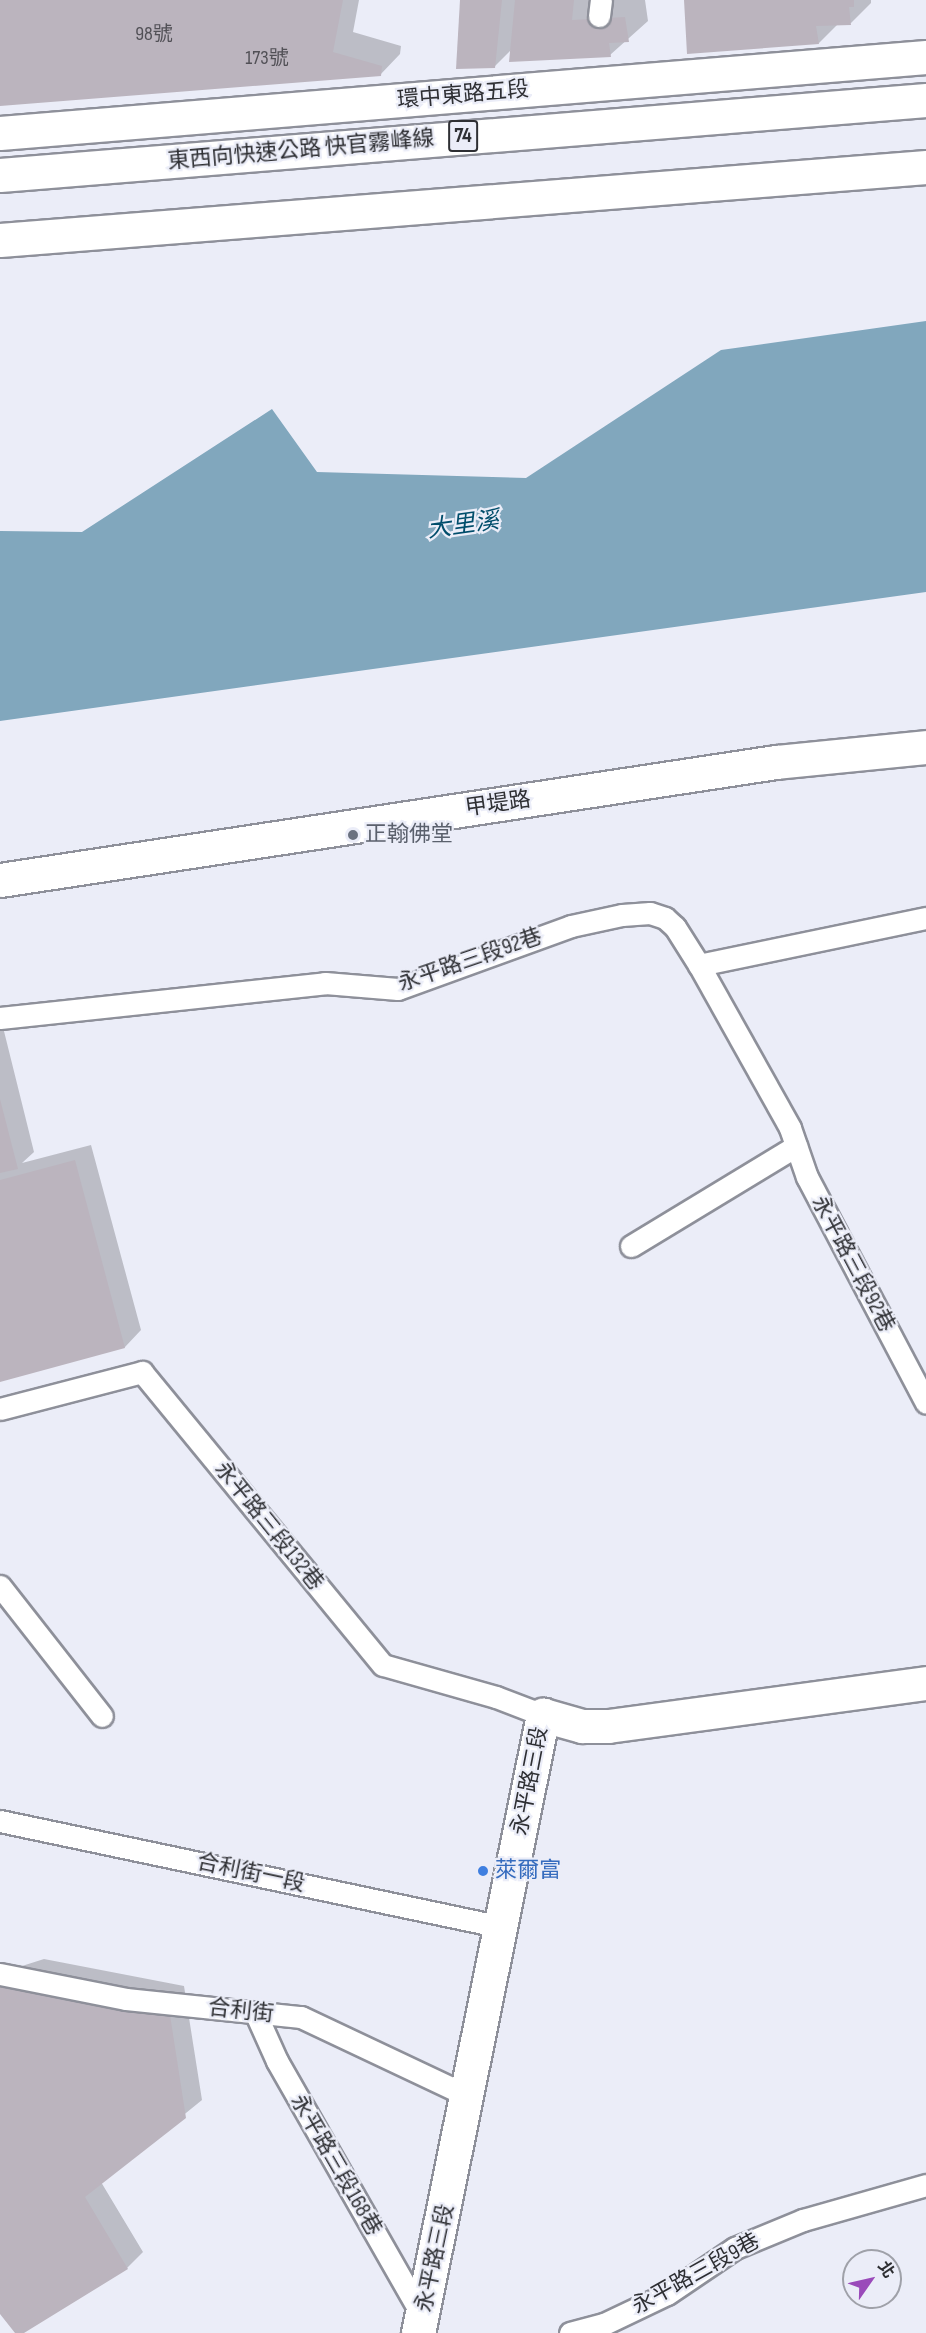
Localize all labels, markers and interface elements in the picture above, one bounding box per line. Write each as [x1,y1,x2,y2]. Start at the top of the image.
house number: 98號 [135,22,173,46]
house number: 173號 [245,46,289,70]
street label: 環中東路五段 [396,76,530,114]
road number: 74 [448,118,478,154]
street label: 東西向快速公路 快官霧峰線 [167,125,435,175]
water label: 大里溪 [425,506,501,544]
street label: 甲堤路 [463,786,533,822]
place label: 正翰佛堂 [365,822,453,848]
marker: 正翰佛堂 [346,828,360,842]
street label: 永平路三段92巷 [394,923,546,997]
street label: 永平路三段92巷 [806,1191,900,1337]
street label: 永平路三段132巷 [209,1456,329,1596]
street label: 永平路三段 [507,1724,553,1838]
street label: 合利街一段 [194,1849,308,1897]
place label: 萊爾富 [495,1858,561,1884]
marker: 萊爾富 [476,1864,490,1878]
street label: 合利街 [207,1994,275,2028]
street label: 永平路三段168巷 [285,2090,387,2240]
street label: 永平路三段 [411,2201,459,2315]
street label: 永平路三段9巷 [628,2228,764,2320]
north arrow [842,2249,902,2309]
text: 北 [873,2258,898,2282]

